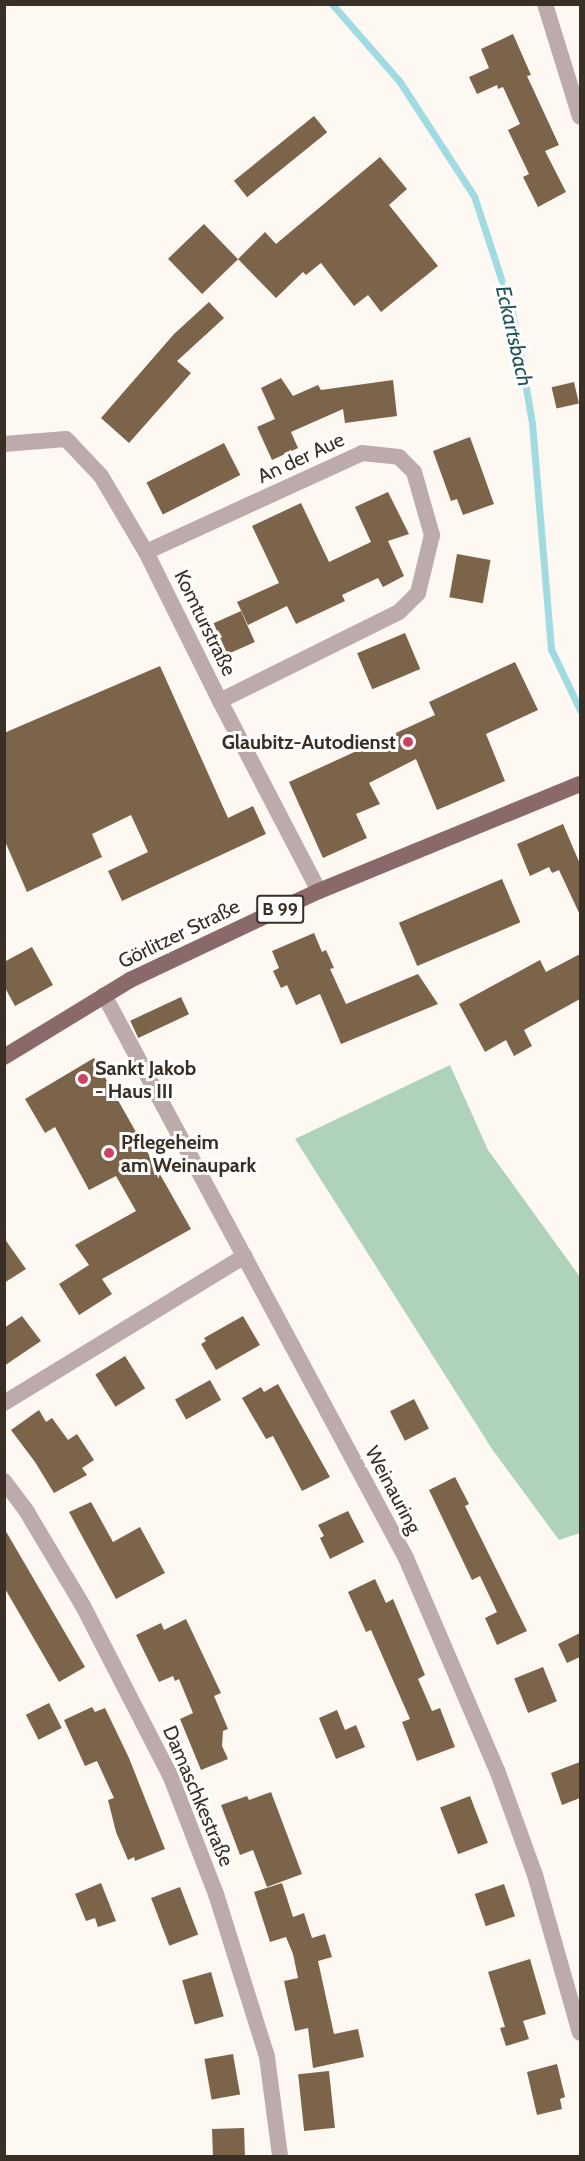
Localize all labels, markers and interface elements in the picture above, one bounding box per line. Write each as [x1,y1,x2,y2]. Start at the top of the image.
water label: Eckartsbach [490,283,538,389]
street label: An der Aue [254,427,348,489]
street label: Komturstraße [169,566,241,680]
place label: Glaubitz-Autodienst [222,730,396,754]
marker: Glaubitz-Autodienst [401,735,415,749]
street label: Görlitzer Straße [114,894,244,974]
road number: B 99 [256,894,304,924]
place label: Sankt Jakob - Haus III [95,1056,196,1103]
marker: Sankt Jakob - Haus III [76,1072,90,1086]
place label: Pflegeheim am Weinaupark [121,1130,256,1177]
marker: Pflegeheim am Weinaupark [102,1146,116,1160]
street label: Weinauring [360,1442,426,1538]
street label: Damaschkestraße [158,1722,238,1870]

